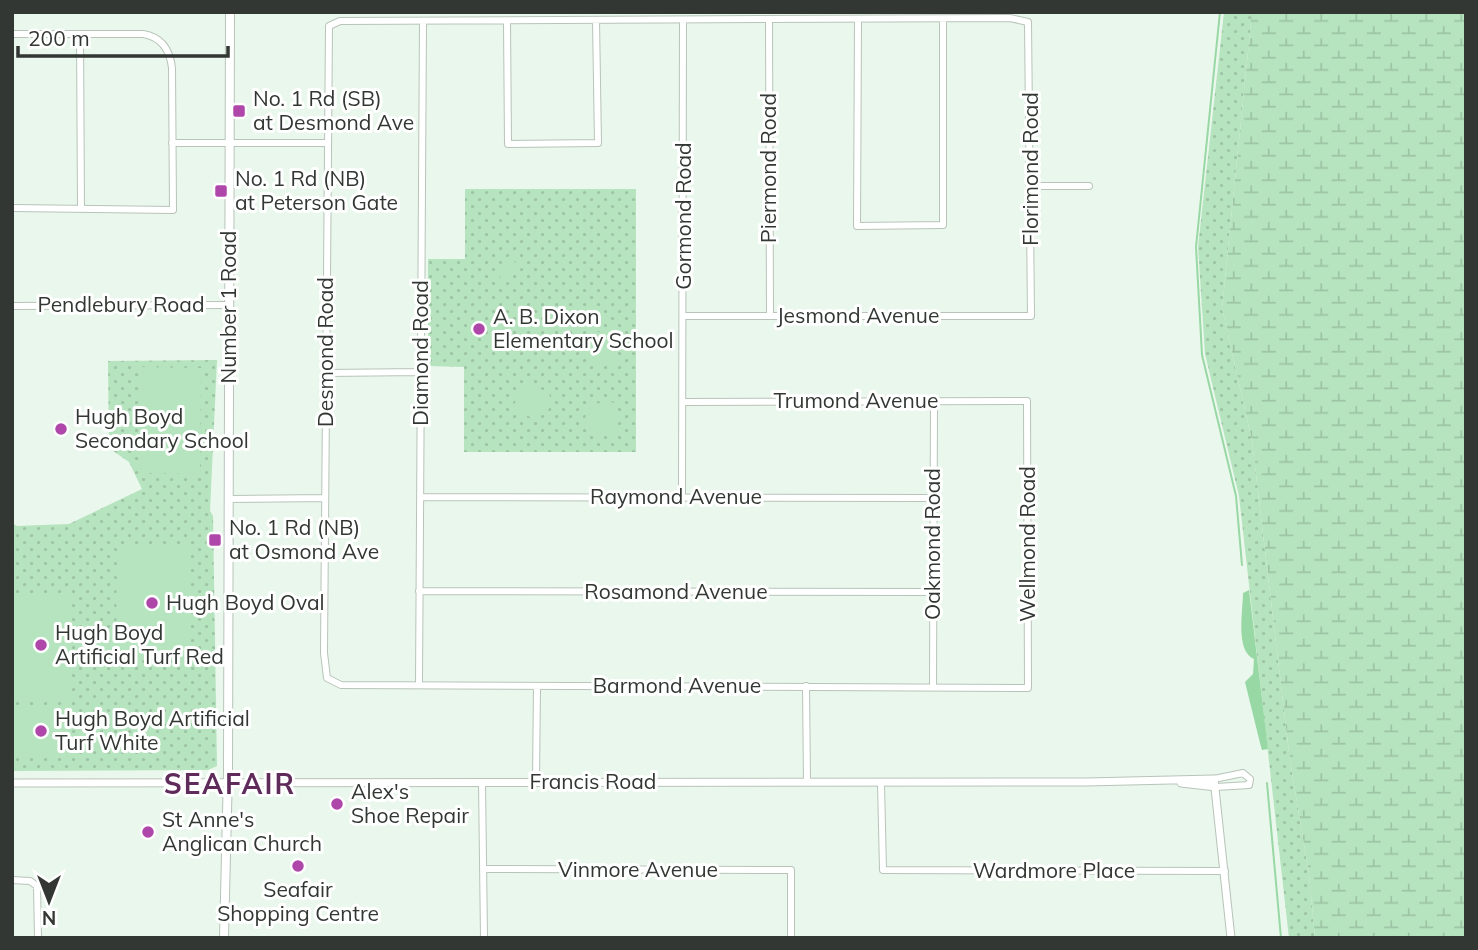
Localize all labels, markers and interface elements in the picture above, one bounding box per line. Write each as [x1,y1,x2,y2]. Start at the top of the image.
scale bar [18,14,228,58]
text: 200 m [28,25,90,51]
place label: No. 1 Rd (SB) at Desmond Ave [253,85,414,135]
street label: Florimond Road [1017,92,1043,246]
street label: Piermond Road [755,93,781,243]
marker: No. 1 Rd (SB) at Desmond Ave [231,103,247,119]
street label: Gormond Road [670,142,696,290]
place label: No. 1 Rd (NB) at Peterson Gate [235,165,398,215]
marker: No. 1 Rd (NB) at Peterson Gate [213,183,229,199]
street label: Number 1 Road [215,231,241,383]
street label: Desmond Road [312,277,338,427]
street label: Diamond Road [407,280,433,426]
street label: Pendlebury Road [37,291,205,317]
street label: Jesmond Avenue [777,302,939,328]
place label: A. B. Dixon Elementary School [493,303,674,353]
marker: A. B. Dixon Elementary School [471,321,487,337]
street label: Trumond Avenue [774,387,938,413]
place label: Hugh Boyd Secondary School [75,403,249,453]
marker: Hugh Boyd Secondary School [53,421,69,437]
street label: Wellmond Road [1014,466,1040,622]
street label: Oakmond Road [919,468,945,620]
street label: Raymond Avenue [590,483,762,509]
place label: No. 1 Rd (NB) at Osmond Ave [229,514,379,564]
marker: No. 1 Rd (NB) at Osmond Ave [207,532,223,548]
street label: Rosamond Avenue [584,578,768,604]
place label: Hugh Boyd Oval [166,589,325,615]
marker: Hugh Boyd Oval [144,595,160,611]
place label: Hugh Boyd Artificial Turf Red [55,619,224,669]
marker: Hugh Boyd Artificial Turf Red [33,637,49,653]
street label: Barmond Avenue [593,672,761,698]
place label: Hugh Boyd Artificial Turf White [55,705,250,755]
marker: Hugh Boyd Artificial Turf White [33,723,49,739]
district label: SEAFAIR [164,766,296,801]
street label: Francis Road [530,768,656,794]
place label: Alex's Shoe Repair [351,778,469,828]
marker: Alex's Shoe Repair [329,796,345,812]
place label: St Anne's Anglican Church [162,806,322,856]
marker: St Anne's Anglican Church [140,824,156,840]
street label: Vinmore Avenue [558,856,718,882]
street label: Wardmore Place [973,857,1135,883]
marker: Seafair Shopping Centre [290,858,306,874]
north arrow [14,866,84,936]
place label: Seafair Shopping Centre [217,876,379,926]
text: N [42,906,56,930]

